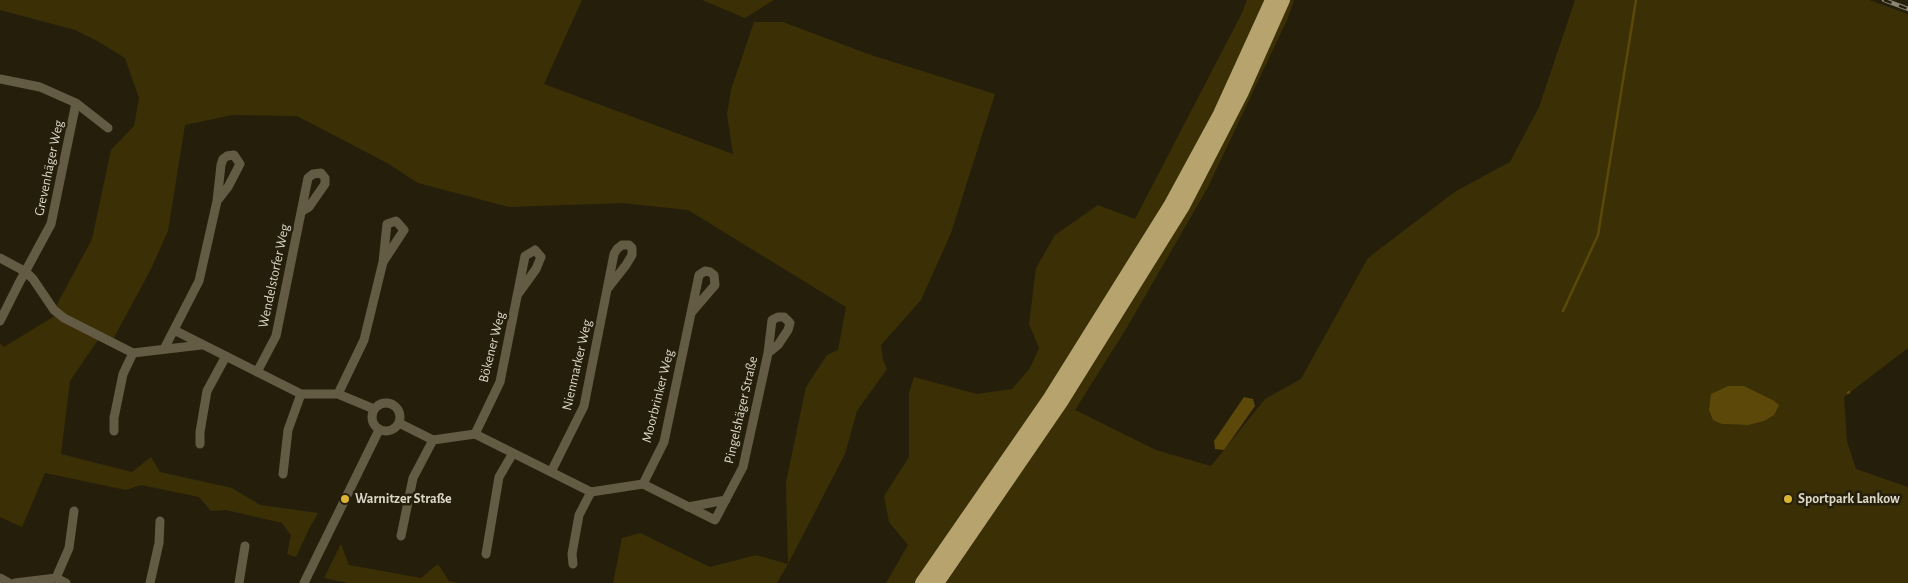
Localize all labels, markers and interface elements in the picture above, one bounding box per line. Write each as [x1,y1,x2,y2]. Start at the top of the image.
street label: Grevenhäger Weg [31,119,67,217]
street label: Wendelstorfer Weg [255,223,293,329]
street label: Bökener Weg [475,310,509,384]
street label: Nienmarker Weg [558,318,596,412]
street label: Moorbrinker Weg [638,348,678,444]
street label: Pingelshäger Straße [720,355,762,465]
place label: Warnitzer Straße [355,491,452,507]
place label: Sportpark Lankow [1798,491,1900,507]
marker: Warnitzer Straße [339,493,351,505]
marker: Sportpark Lankow [1782,493,1794,505]

